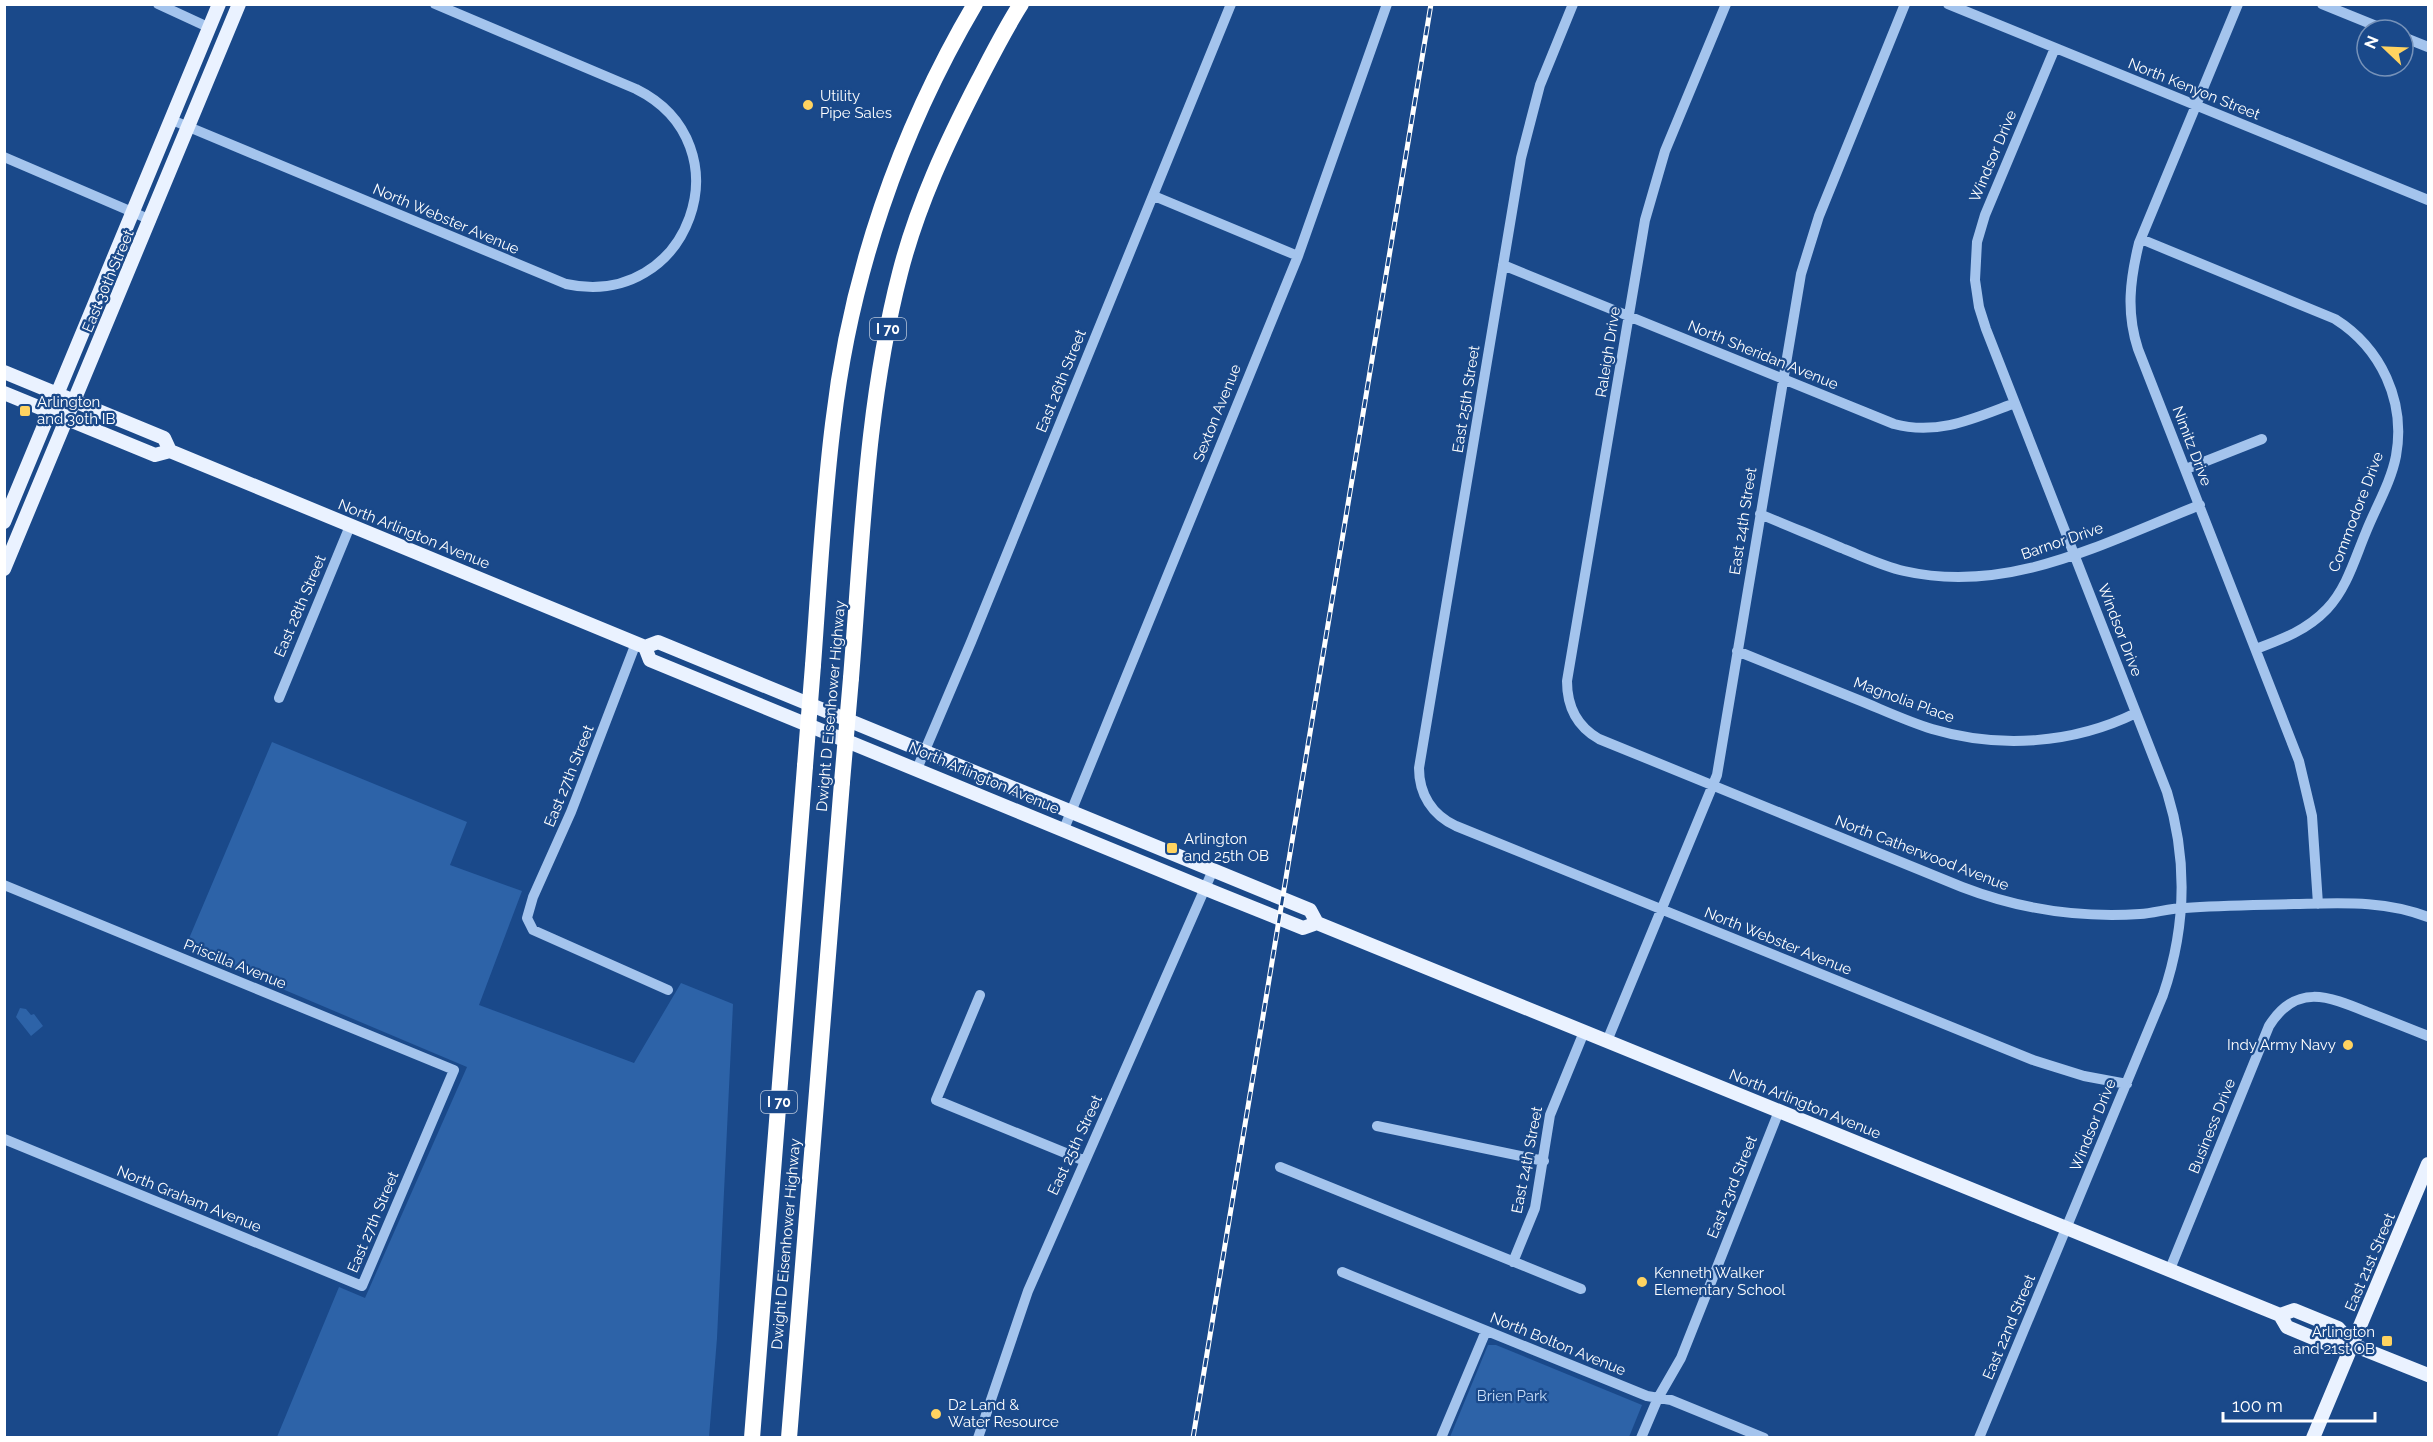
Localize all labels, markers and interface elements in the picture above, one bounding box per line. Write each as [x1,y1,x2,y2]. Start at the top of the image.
north arrow [2355,18,2415,78]
text: N [2361,33,2383,52]
street label: North Kenyon Street [2125,54,2263,124]
place label: Utility Pipe Sales [820,87,892,122]
marker: Utility Pipe Sales [801,98,815,112]
street label: Windsor Drive [1966,107,2020,205]
street label: North Webster Avenue [370,180,522,258]
street label: East 30th Street [78,227,138,335]
street label: Raleigh Drive [1592,305,1624,399]
street label: North Sheridan Avenue [1685,317,1841,394]
road number: I 70 [870,318,906,340]
street label: East 26th Street [1032,327,1090,435]
street label: East 25th Street [1449,344,1483,454]
street label: Sexton Avenue [1189,361,1245,464]
place label: Arlington and 30th IB [37,393,116,428]
marker: Arlington and 30th IB [18,404,32,418]
street label: Nimitz Drive [2169,404,2216,489]
street label: Commodore Drive [2325,449,2387,575]
street label: East 24th Street [1726,466,1760,576]
street label: North Arlington Avenue [335,495,493,573]
street label: Barnor Drive [2019,518,2106,563]
street label: East 28th Street [270,552,330,660]
street label: Windsor Drive [2094,581,2146,679]
street label: Dwight D Eisenhower Highway [813,600,849,812]
street label: Magnolia Place [1851,673,1957,727]
street label: East 27th Street [540,722,598,830]
street label: North Arlington Avenue [906,738,1062,818]
street label: North Catherwood Avenue [1833,812,2012,895]
place label: Arlington and 25th OB [1184,830,1269,865]
marker: Arlington and 25th OB [1165,841,1179,855]
street label: North Webster Avenue [1702,903,1854,979]
street label: Priscilla Avenue [181,935,289,993]
place label: Indy Army Navy [2227,1036,2336,1054]
marker: Indy Army Navy [2341,1038,2355,1052]
street label: North Arlington Avenue [1726,1065,1884,1143]
street label: Windsor Drive [2066,1076,2120,1174]
street label: Business Drive [2185,1076,2239,1176]
road number: I 70 [761,1091,797,1113]
street label: East 25th Street [1044,1092,1106,1198]
street label: East 24th Street [1508,1105,1546,1215]
street label: East 23rd Street [1703,1133,1761,1241]
street label: Dwight D Eisenhower Highway [768,1138,804,1350]
street label: North Graham Avenue [114,1162,264,1236]
street label: East 27th Street [344,1169,402,1275]
street label: East 21st Street [2341,1210,2399,1314]
place label: Kenneth Walker Elementary School [1654,1264,1786,1299]
street label: East 22nd Street [1979,1272,2039,1382]
marker: Kenneth Walker Elementary School [1635,1275,1649,1289]
street label: North Bolton Avenue [1488,1309,1629,1380]
place label: Arlington and 21st OB [2293,1323,2375,1358]
marker: Arlington and 21st OB [2380,1334,2394,1348]
scale bar [2223,1385,2374,1423]
park label: Brien Park [1477,1387,1547,1405]
text: 100 m [2232,1395,2283,1416]
place label: D2 Land & Water Resource [948,1396,1059,1431]
marker: D2 Land & Water Resource [929,1407,943,1421]

